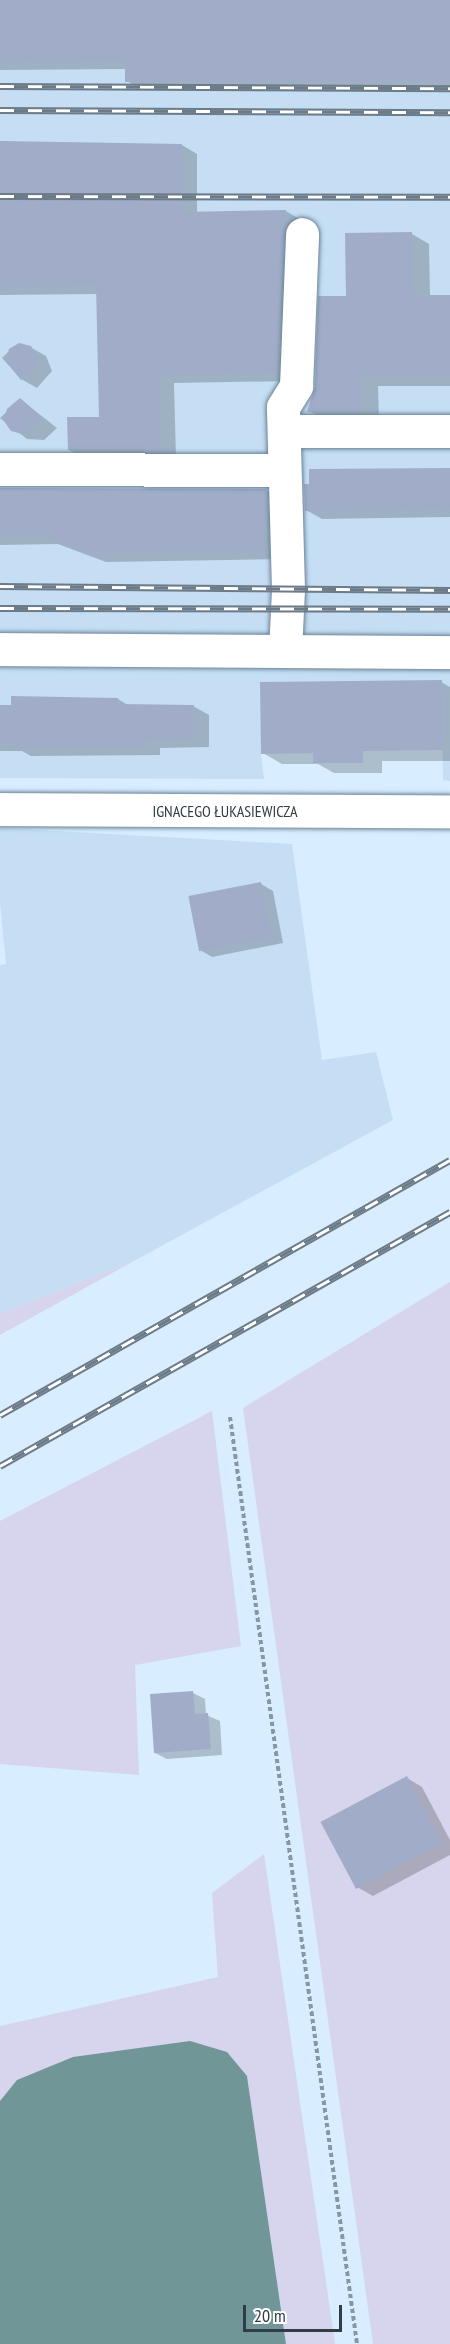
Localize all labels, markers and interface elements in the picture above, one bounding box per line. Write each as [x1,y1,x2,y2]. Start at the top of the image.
street label: IGNACEGO ŁUKASIEWICZA [153,801,297,821]
scale bar [246,2293,345,2331]
text: 20 m [254,2304,286,2327]

